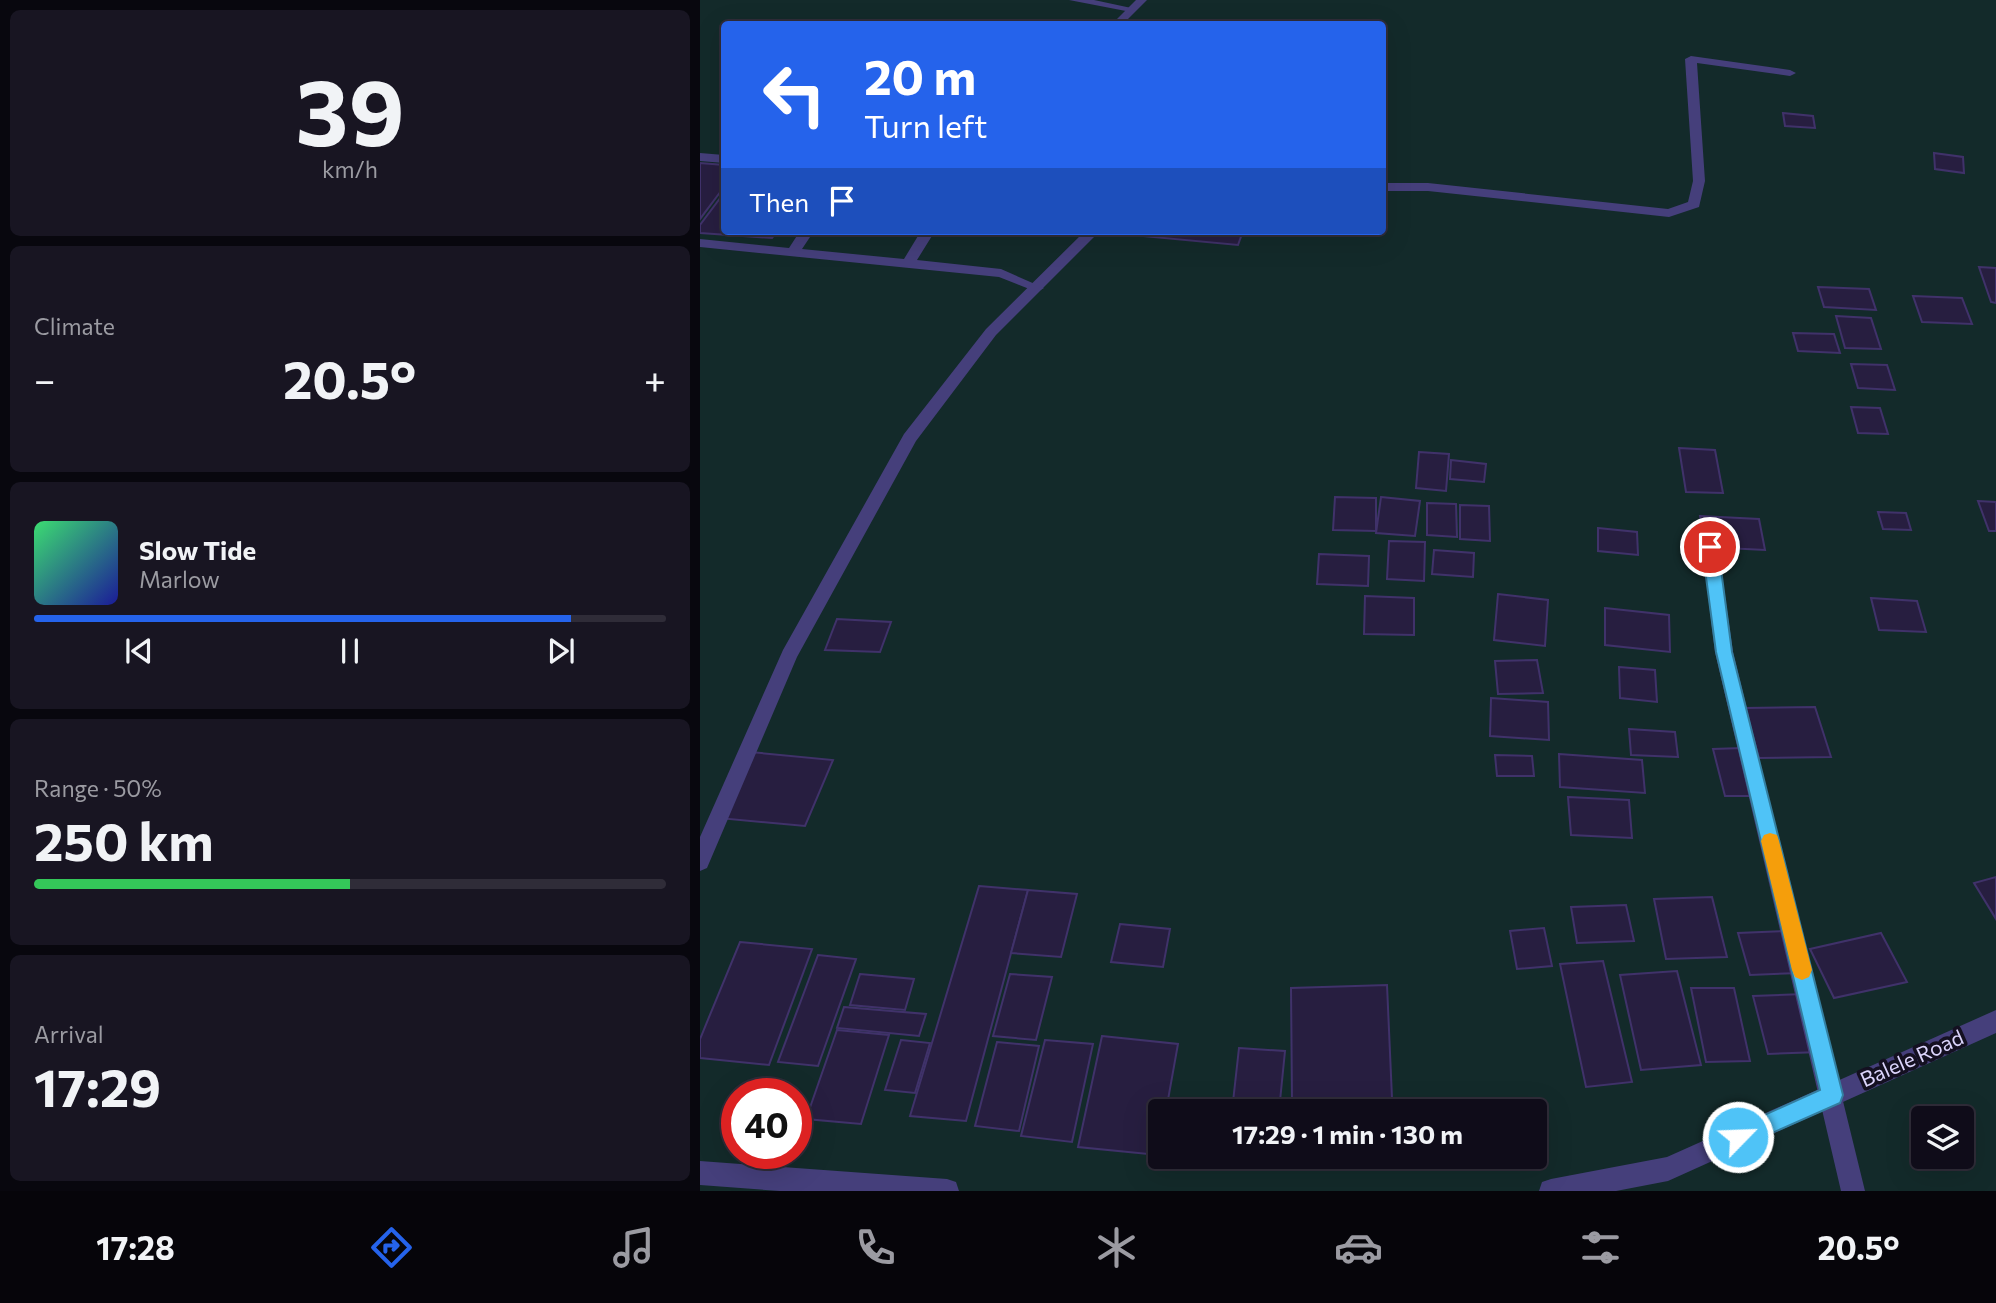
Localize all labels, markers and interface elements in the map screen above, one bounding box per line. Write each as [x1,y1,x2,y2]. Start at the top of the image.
text: 20 m [864,45,976,105]
icon: left [749,49,840,140]
text: 39 [295,53,405,165]
text: Turn left [864,105,988,145]
text: km/h [322,155,378,183]
icon: arrive [823,182,861,220]
text: Then [749,186,809,217]
text: Climate [34,312,115,340]
text: 20.5° [283,346,416,410]
text: − [34,355,56,402]
text: + [644,355,666,402]
pin [1680,517,1740,577]
icon: arrive [1691,528,1729,566]
text: Slow Tide [139,534,256,565]
text: Marlow [139,565,220,593]
icon: previous [120,632,158,670]
icon: pause [331,632,369,670]
icon: next [542,632,580,670]
text: Range · 50% [34,774,162,802]
text: 250 km [34,808,214,872]
text: Arrival [34,1020,104,1048]
street label: Balele Road [1856,1024,1967,1092]
text: 17:29 [34,1054,161,1118]
speed limit sign: 40 [721,1078,812,1169]
position arrow [1701,1100,1775,1174]
map controls [1911,1106,1974,1169]
button: layers [1911,1106,1974,1169]
text: 17:29 · 1 min · 130 m [1232,1118,1463,1149]
icon: directions [367,1223,416,1272]
icon: music [609,1223,658,1272]
icon: phone [851,1223,900,1272]
icon: climate [1092,1223,1141,1272]
icon: car [1334,1223,1383,1272]
icon: filters [1576,1223,1625,1272]
text: 17:28 [96,1227,175,1267]
text: 20.5° [1818,1227,1900,1267]

